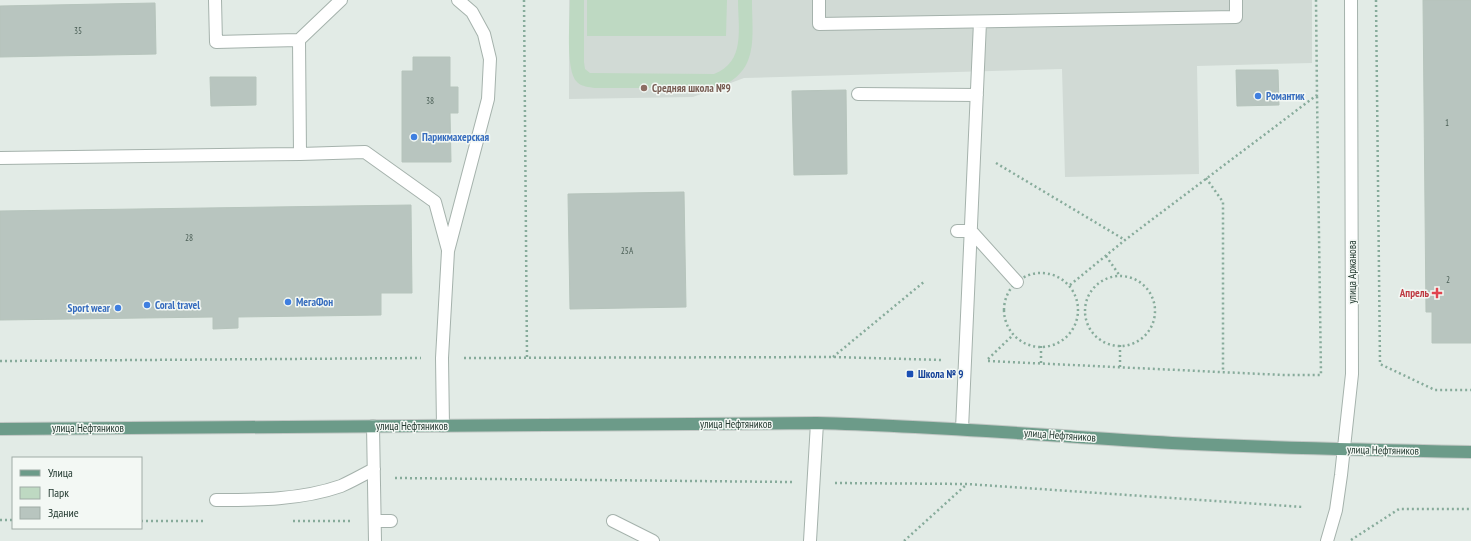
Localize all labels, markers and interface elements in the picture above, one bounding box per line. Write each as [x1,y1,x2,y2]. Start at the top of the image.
house number: 35 [74,25,82,36]
place label: Средняя школа №9 [652,81,731,95]
marker: Средняя школа №9 [639,83,649,93]
place label: Романтик [1266,89,1305,103]
marker: Романтик [1253,91,1263,101]
house number: 38 [426,95,434,106]
house number: 1 [1445,117,1449,128]
place label: Парикмахерская [422,130,490,144]
marker: Парикмахерская [409,132,419,142]
house number: 28 [185,232,193,243]
street label: улица Аржанова [1345,240,1359,304]
house number: 25А [621,245,634,256]
house number: 2 [1446,274,1450,285]
place label: Апрель [1399,286,1429,300]
marker: Апрель [1432,288,1442,298]
place label: МегаФон [296,295,333,309]
marker: МегаФон [283,297,293,307]
place label: Coral travel [155,298,200,312]
marker: Coral travel [142,300,152,310]
place label: Sport wear [68,301,111,315]
marker: Sport wear [113,303,123,313]
place label: Школа № 9 [918,367,964,381]
marker: Школа № 9 [905,369,915,379]
street label: улица Нефтяников [700,417,773,431]
street label: улица Нефтяников [376,419,449,433]
street label: улица Нефтяников [52,421,125,435]
street label: улица Нефтяников [1024,426,1097,445]
street label: улица Нефтяников [1347,442,1420,458]
legend [12,457,142,529]
text: Улица [48,465,73,480]
text: Парк [48,485,69,500]
text: Здание [48,505,79,520]

